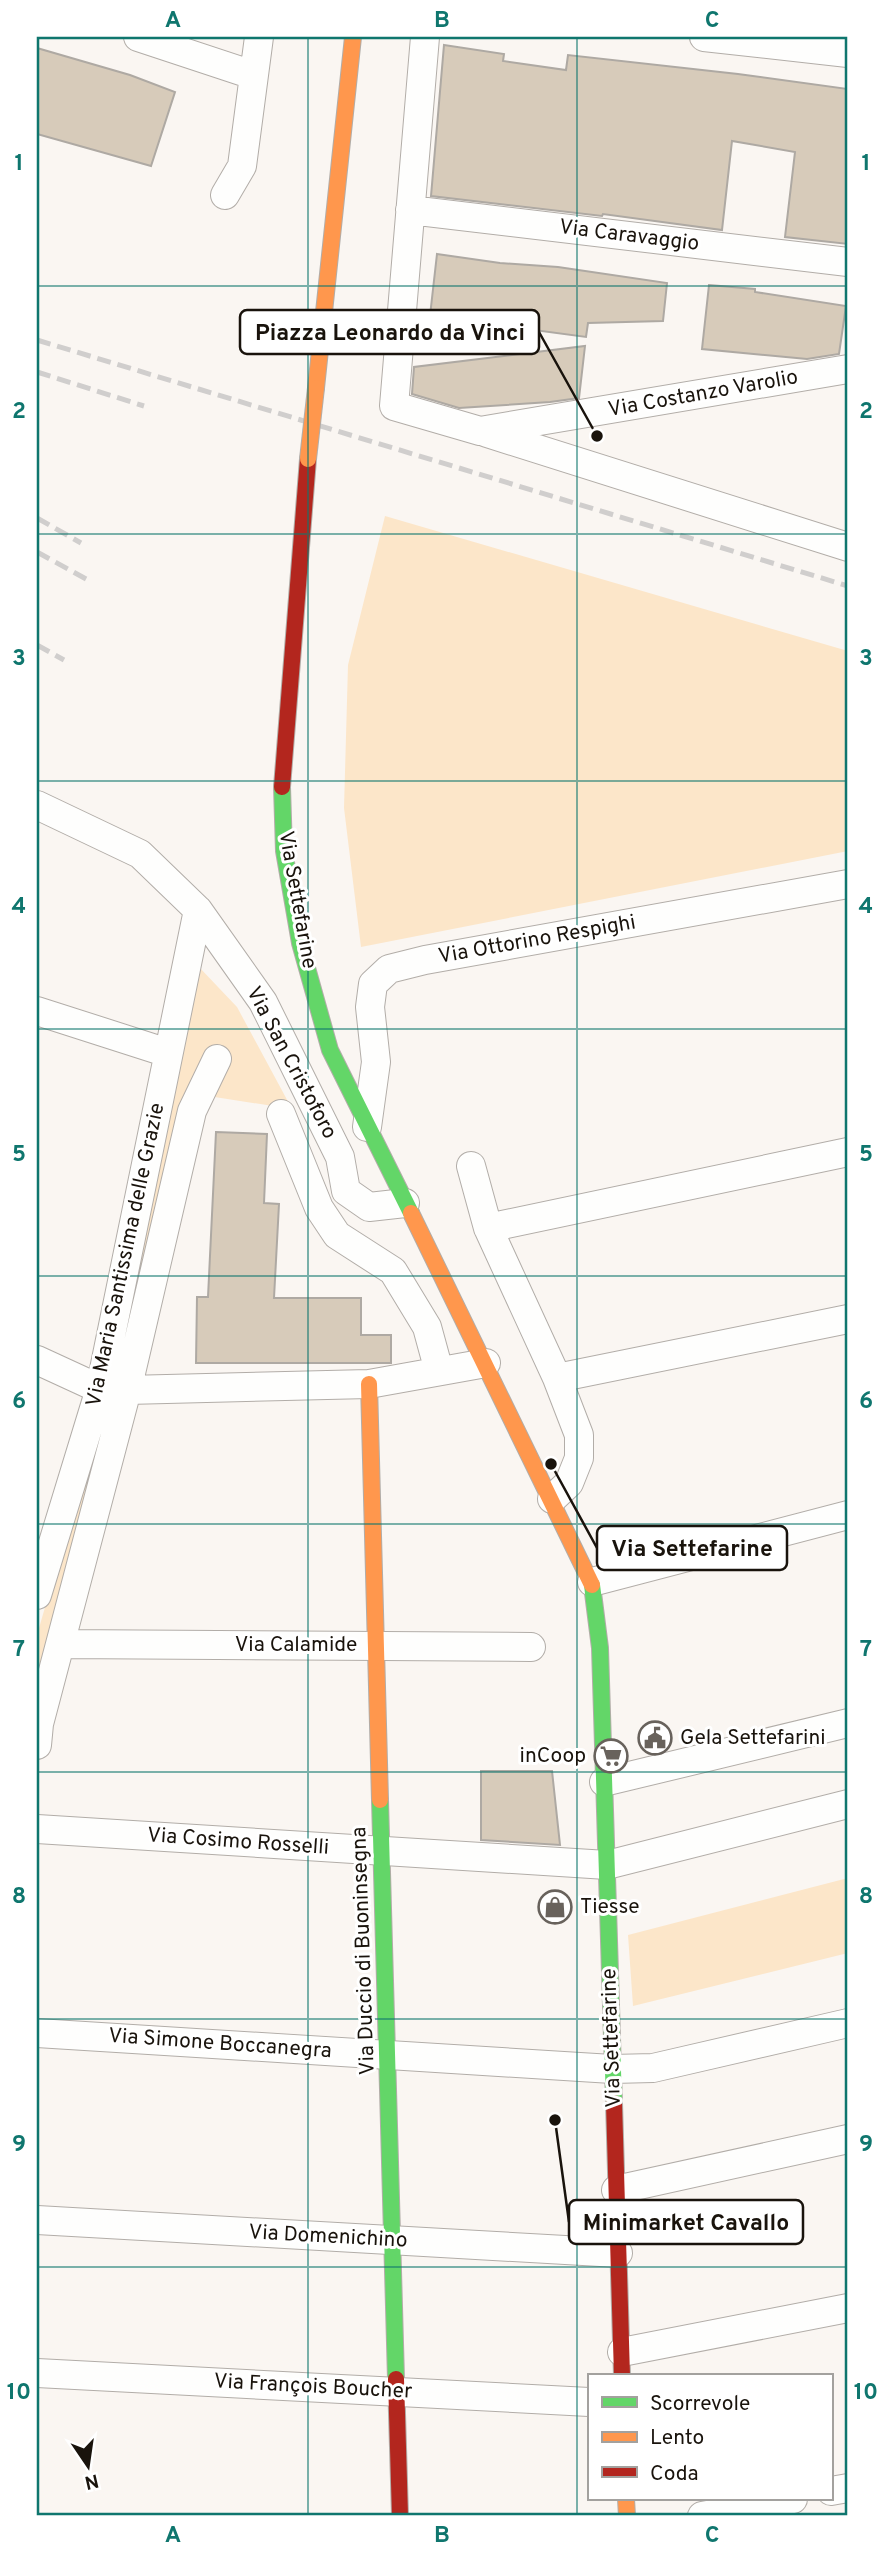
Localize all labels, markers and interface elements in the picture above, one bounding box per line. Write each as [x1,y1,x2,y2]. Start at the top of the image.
text: A [165,7,181,36]
text: B [434,7,450,36]
text: C [705,7,719,36]
text: 1 [14,150,24,179]
text: 1 [861,150,871,179]
street label: Via Caravaggio [557,214,701,258]
callout: Piazza Leonardo da Vinci [240,310,539,354]
text: Piazza Leonardo da Vinci [255,320,525,349]
street label: Via Costanzo Varolio [606,364,800,424]
text: 2 [12,398,26,427]
text: 2 [859,398,873,427]
text: 3 [12,645,26,674]
text: 3 [859,645,873,674]
street label: Via Settefarine [272,829,322,971]
text: 4 [12,893,26,922]
text: 4 [859,893,873,922]
street label: Via Ottorino Respighi [436,909,638,971]
street label: Via San Cristoforo [239,982,343,1144]
street label: Via Maria Santissima delle Grazie [81,1101,171,1409]
text: 5 [12,1141,26,1170]
text: 5 [859,1141,873,1170]
text: 6 [12,1388,26,1417]
text: 6 [859,1388,873,1417]
callout: Via Settefarine [597,1526,787,1570]
text: Via Settefarine [611,1536,773,1565]
street label: Via Calamide [235,1632,357,1659]
text: 7 [13,1636,25,1665]
text: 7 [860,1636,872,1665]
public building icon: Gela Settefarini [636,1719,674,1757]
place label: Gela Settefarini [680,1725,826,1752]
supermarket icon: inCoop [592,1737,630,1775]
place label: inCoop [520,1743,586,1770]
street label: Via Cosimo Rosselli [146,1822,330,1862]
street label: Via Duccio di Buoninsegna [346,1826,382,2076]
text: 8 [12,1883,26,1912]
text: 8 [859,1883,873,1912]
shop icon: Tiesse [536,1888,574,1926]
place label: Tiesse [580,1894,639,1921]
street label: Via Settefarine [596,1968,628,2108]
street label: Via Simone Boccanegra [107,2023,333,2065]
text: 9 [12,2131,26,2160]
text: 9 [859,2131,873,2160]
callout: Minimarket Cavallo [569,2200,803,2244]
text: Minimarket Cavallo [583,2210,789,2239]
street label: Via Domenichino [248,2219,408,2255]
street label: Via François Boucher [213,2368,413,2406]
legend [588,2374,832,2500]
text: 10 [7,2379,31,2408]
text: 10 [854,2379,878,2408]
text: Scorrevole [650,2391,750,2418]
text: Lento [650,2425,704,2452]
north arrow [52,2430,122,2500]
text: Coda [650,2461,699,2488]
text: N [82,2467,101,2494]
text: A [165,2522,181,2551]
text: B [434,2522,450,2551]
text: C [705,2522,719,2551]

